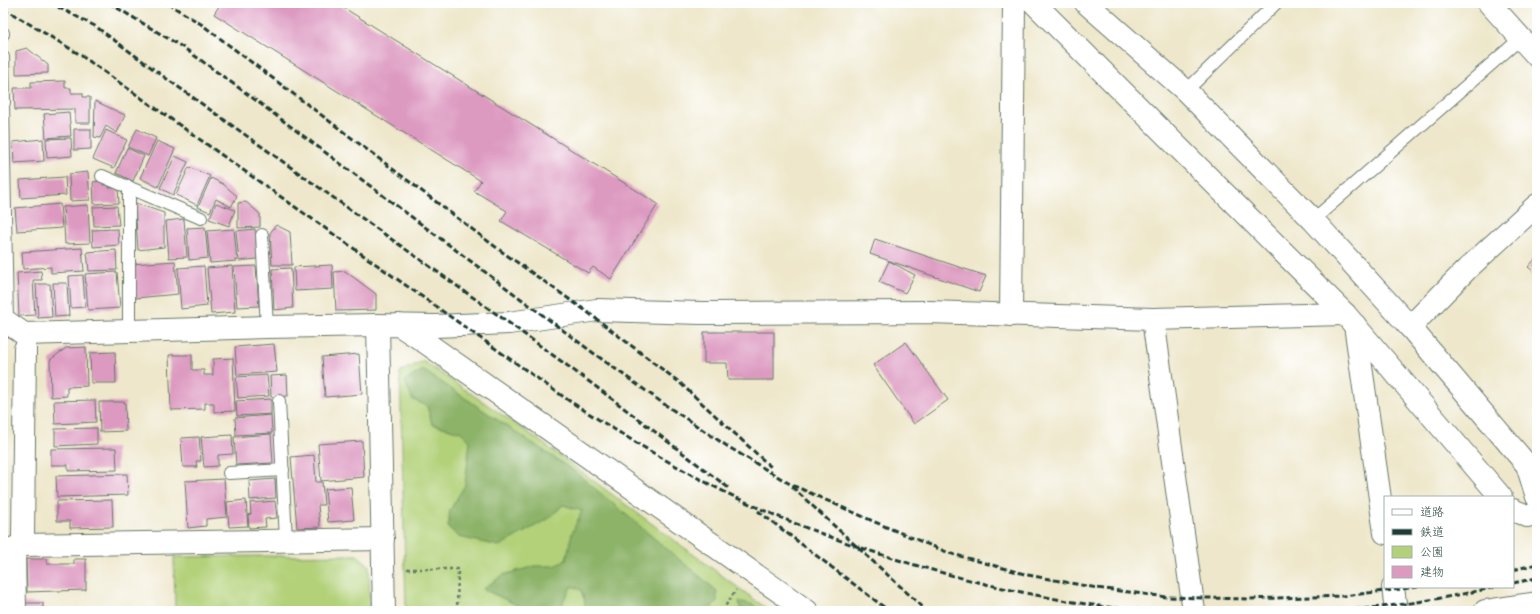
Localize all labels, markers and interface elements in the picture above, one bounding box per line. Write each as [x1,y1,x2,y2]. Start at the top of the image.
legend [1384,496,1514,588]
text: 道路 [1420,502,1444,520]
text: 鉄道 [1420,522,1444,540]
text: 公園 [1420,542,1444,560]
text: 建物 [1420,562,1444,580]

